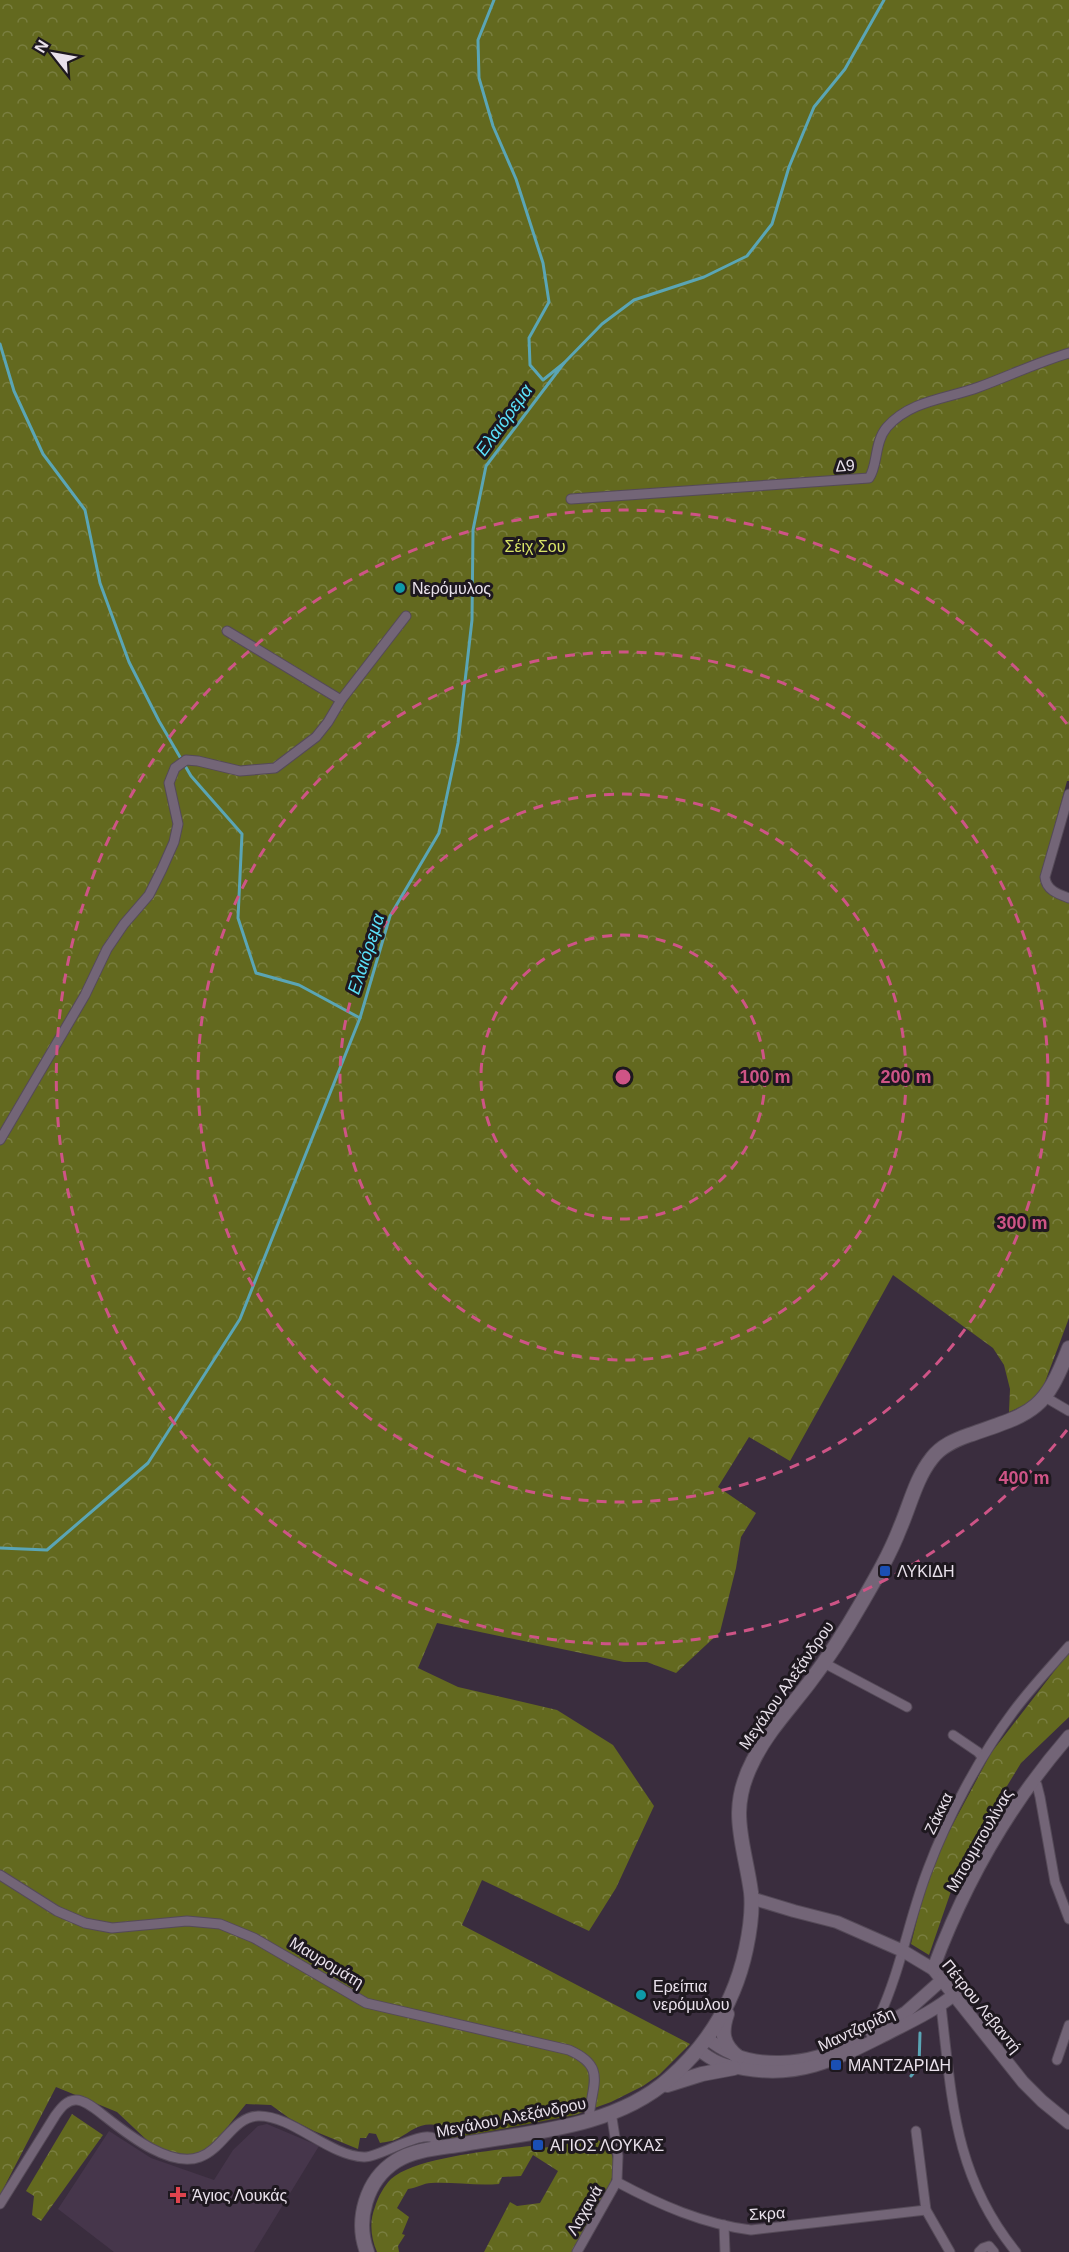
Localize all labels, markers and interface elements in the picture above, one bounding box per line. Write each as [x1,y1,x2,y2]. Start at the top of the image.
north arrow [24,24,84,84]
text: N [31,37,52,56]
water label: Ελαιόρεμα [471,380,537,460]
street label: Δ9 [835,456,855,475]
park label: Σέιχ Σου [505,538,565,555]
place label: Νερόμυλος [412,580,491,597]
marker: Νερόμυλος [393,581,407,595]
water label: Ελαιόρεμα [344,911,389,997]
centre of rings [613,1067,633,1087]
text: 100 m [739,1067,791,1087]
text: 200 m [880,1067,932,1087]
text: 300 m [996,1213,1048,1233]
text: 400 m [998,1468,1050,1488]
place label: ΛΥΚΙΔΗ [897,1563,955,1580]
marker: ΛΥΚΙΔΗ [878,1564,892,1578]
street label: Μεγάλου Αλεξάνδρου [736,1618,838,1753]
street label: Μπουμπουλίνας [943,1786,1016,1895]
street label: Ζάκκα [921,1790,956,1837]
street label: Μαυρομάτη [287,1934,367,1991]
street label: Πέτρου Λεβαντή [939,1956,1024,2056]
place label: Ερείπια νερόμυλου [653,1978,730,2013]
marker: Ερείπια νερόμυλου [634,1988,648,2002]
street label: Μαντζαρίδη [815,2004,898,2055]
place label: ΜΑΝΤΖΑΡΙΔΗ [848,2057,951,2074]
marker: ΜΑΝΤΖΑΡΙΔΗ [829,2058,843,2072]
street label: Μεγάλου Αλεξάνδρου [435,2095,588,2141]
place label: ΑΓΙΟΣ ΛΟΥΚΑΣ [550,2137,664,2154]
marker: ΑΓΙΟΣ ΛΟΥΚΑΣ [531,2138,545,2152]
street label: Λαχανά [563,2182,605,2238]
marker: Άγιος Λουκάς [169,2186,187,2204]
place label: Άγιος Λουκάς [192,2187,288,2204]
street label: Σκρα [748,2204,786,2223]

